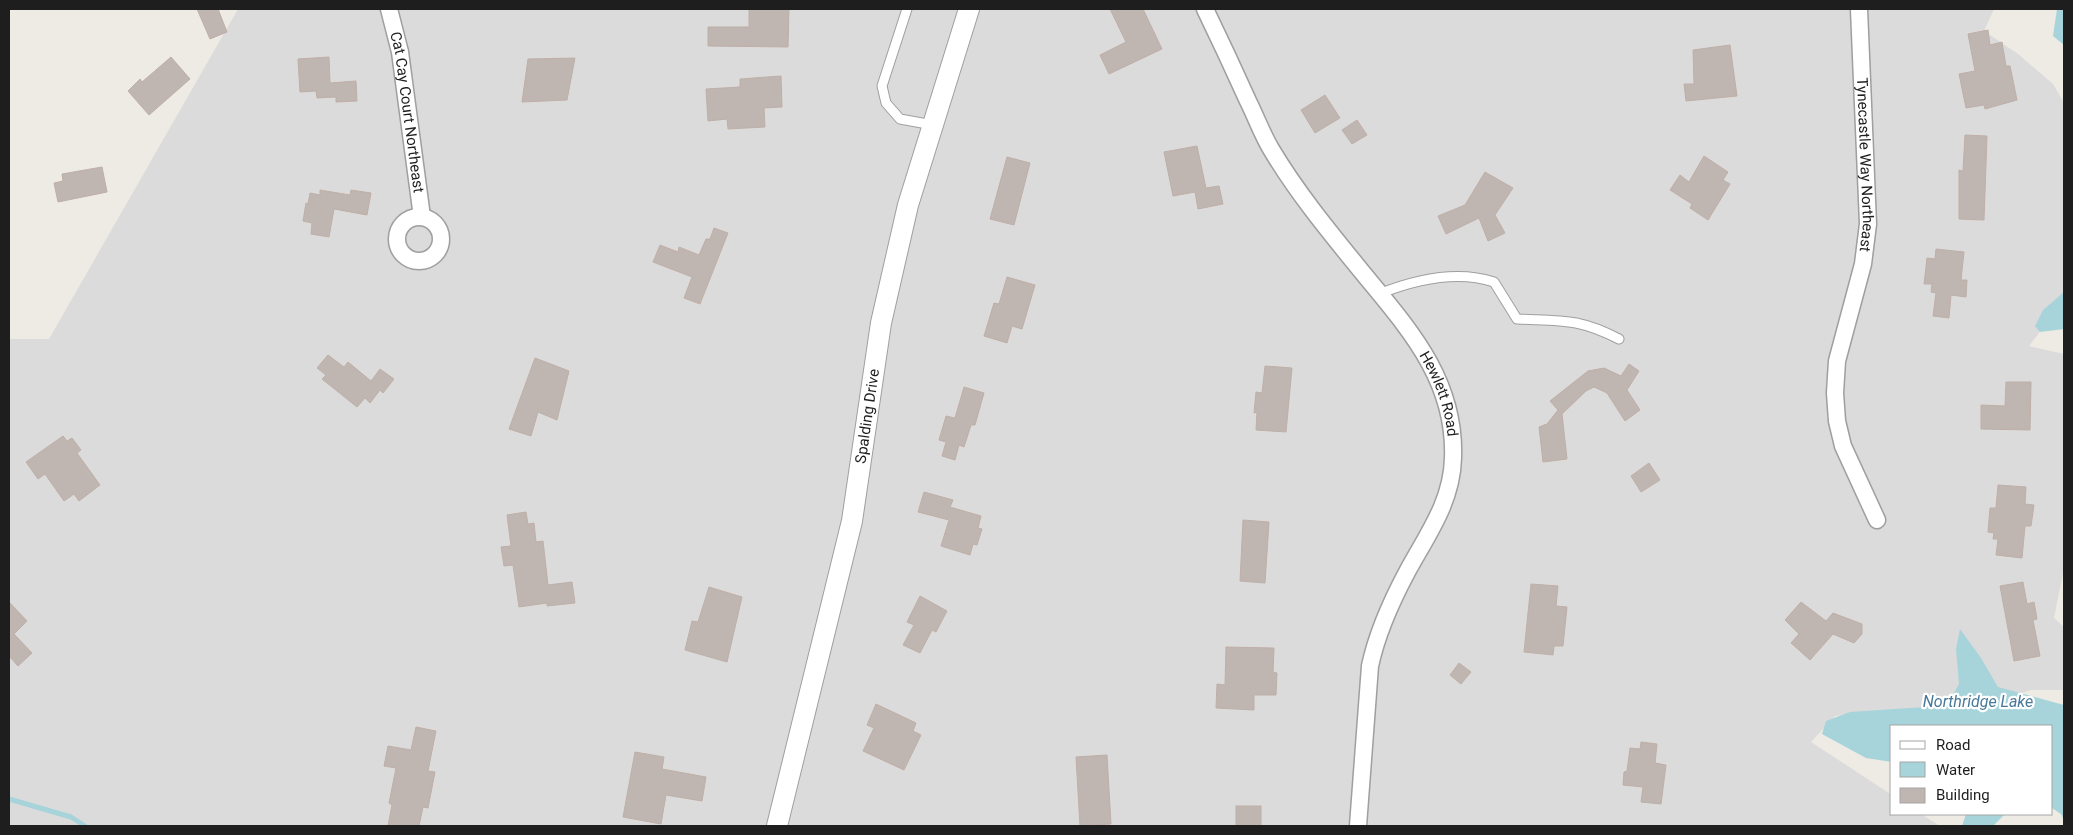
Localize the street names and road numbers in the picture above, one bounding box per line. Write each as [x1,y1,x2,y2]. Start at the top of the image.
street label: Cat Cay Court Northeast [386,30,428,194]
street label: Tynecastle Way Northeast [1853,77,1877,253]
street label: Hewlett Road [1416,348,1461,437]
street label: Spalding Drive [852,368,883,465]

